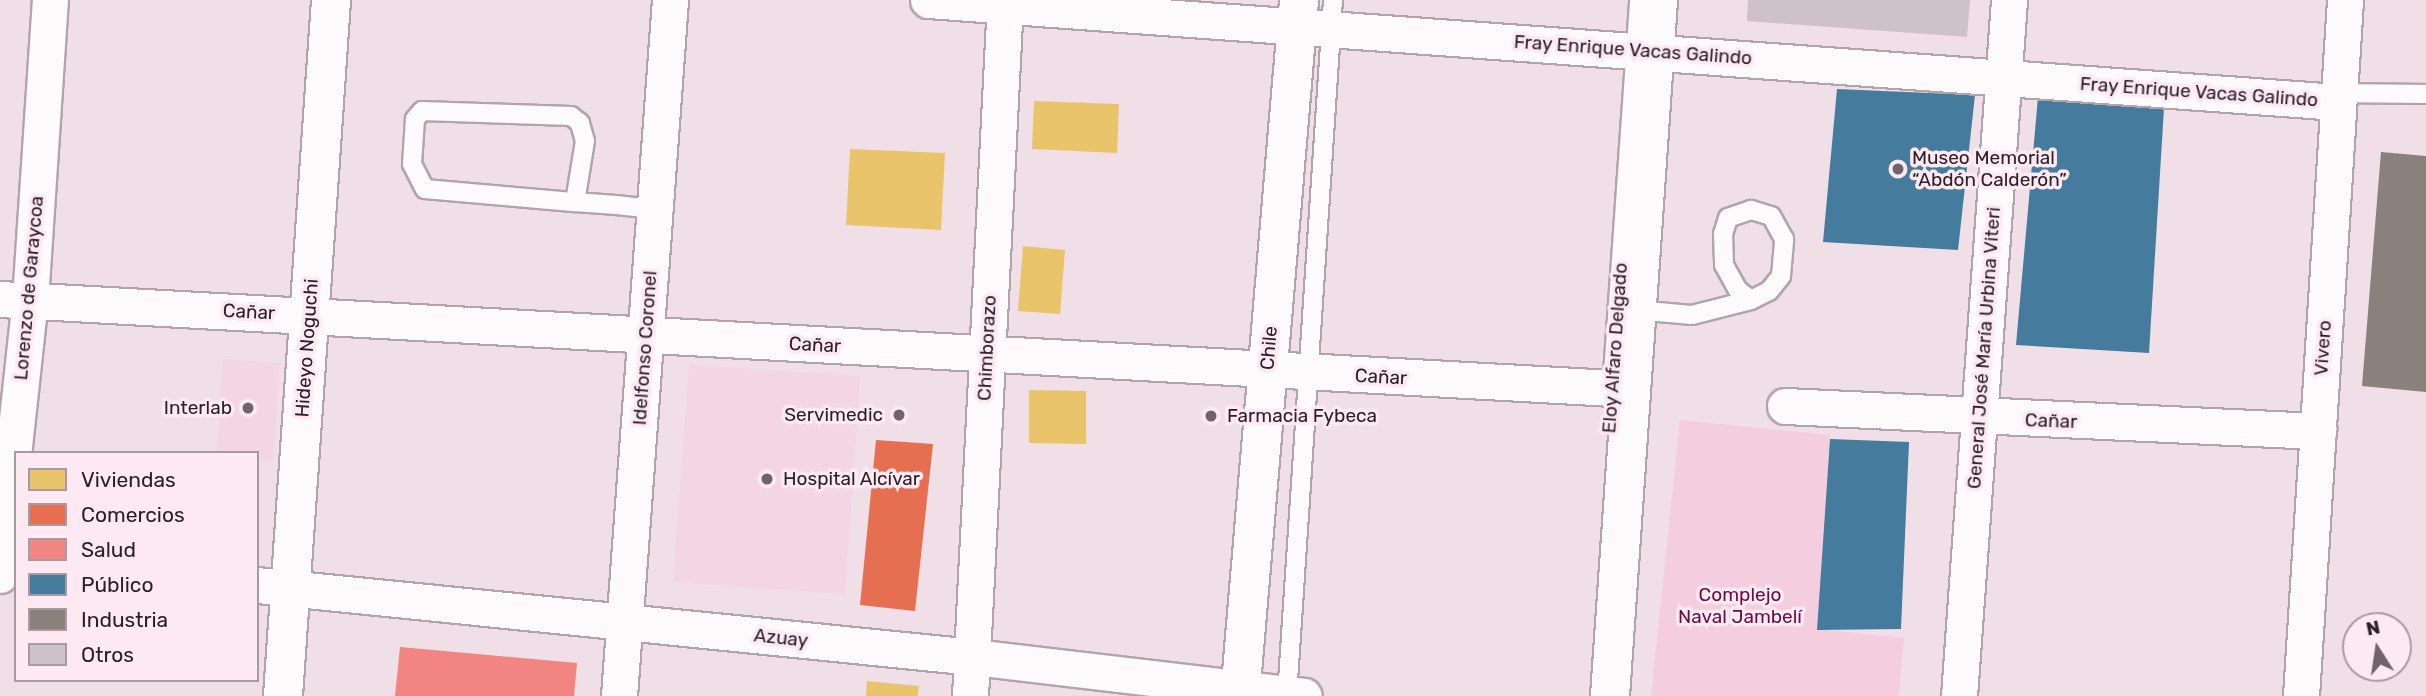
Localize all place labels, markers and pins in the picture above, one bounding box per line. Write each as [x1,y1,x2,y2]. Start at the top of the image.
place label: Museo Memorial “Abdón Calderón” [1912,147,2067,191]
marker: Museo Memorial “Abdón Calderón” [1890,161,1906,177]
place label: Interlab [164,397,232,419]
marker: Interlab [238,398,258,418]
place label: Servimedic [784,404,883,426]
marker: Servimedic [889,405,909,425]
place label: Farmacia Fybeca [1227,405,1377,427]
marker: Farmacia Fybeca [1201,406,1221,426]
place label: Hospital Alcívar [783,468,921,490]
marker: Hospital Alcívar [757,469,777,489]

